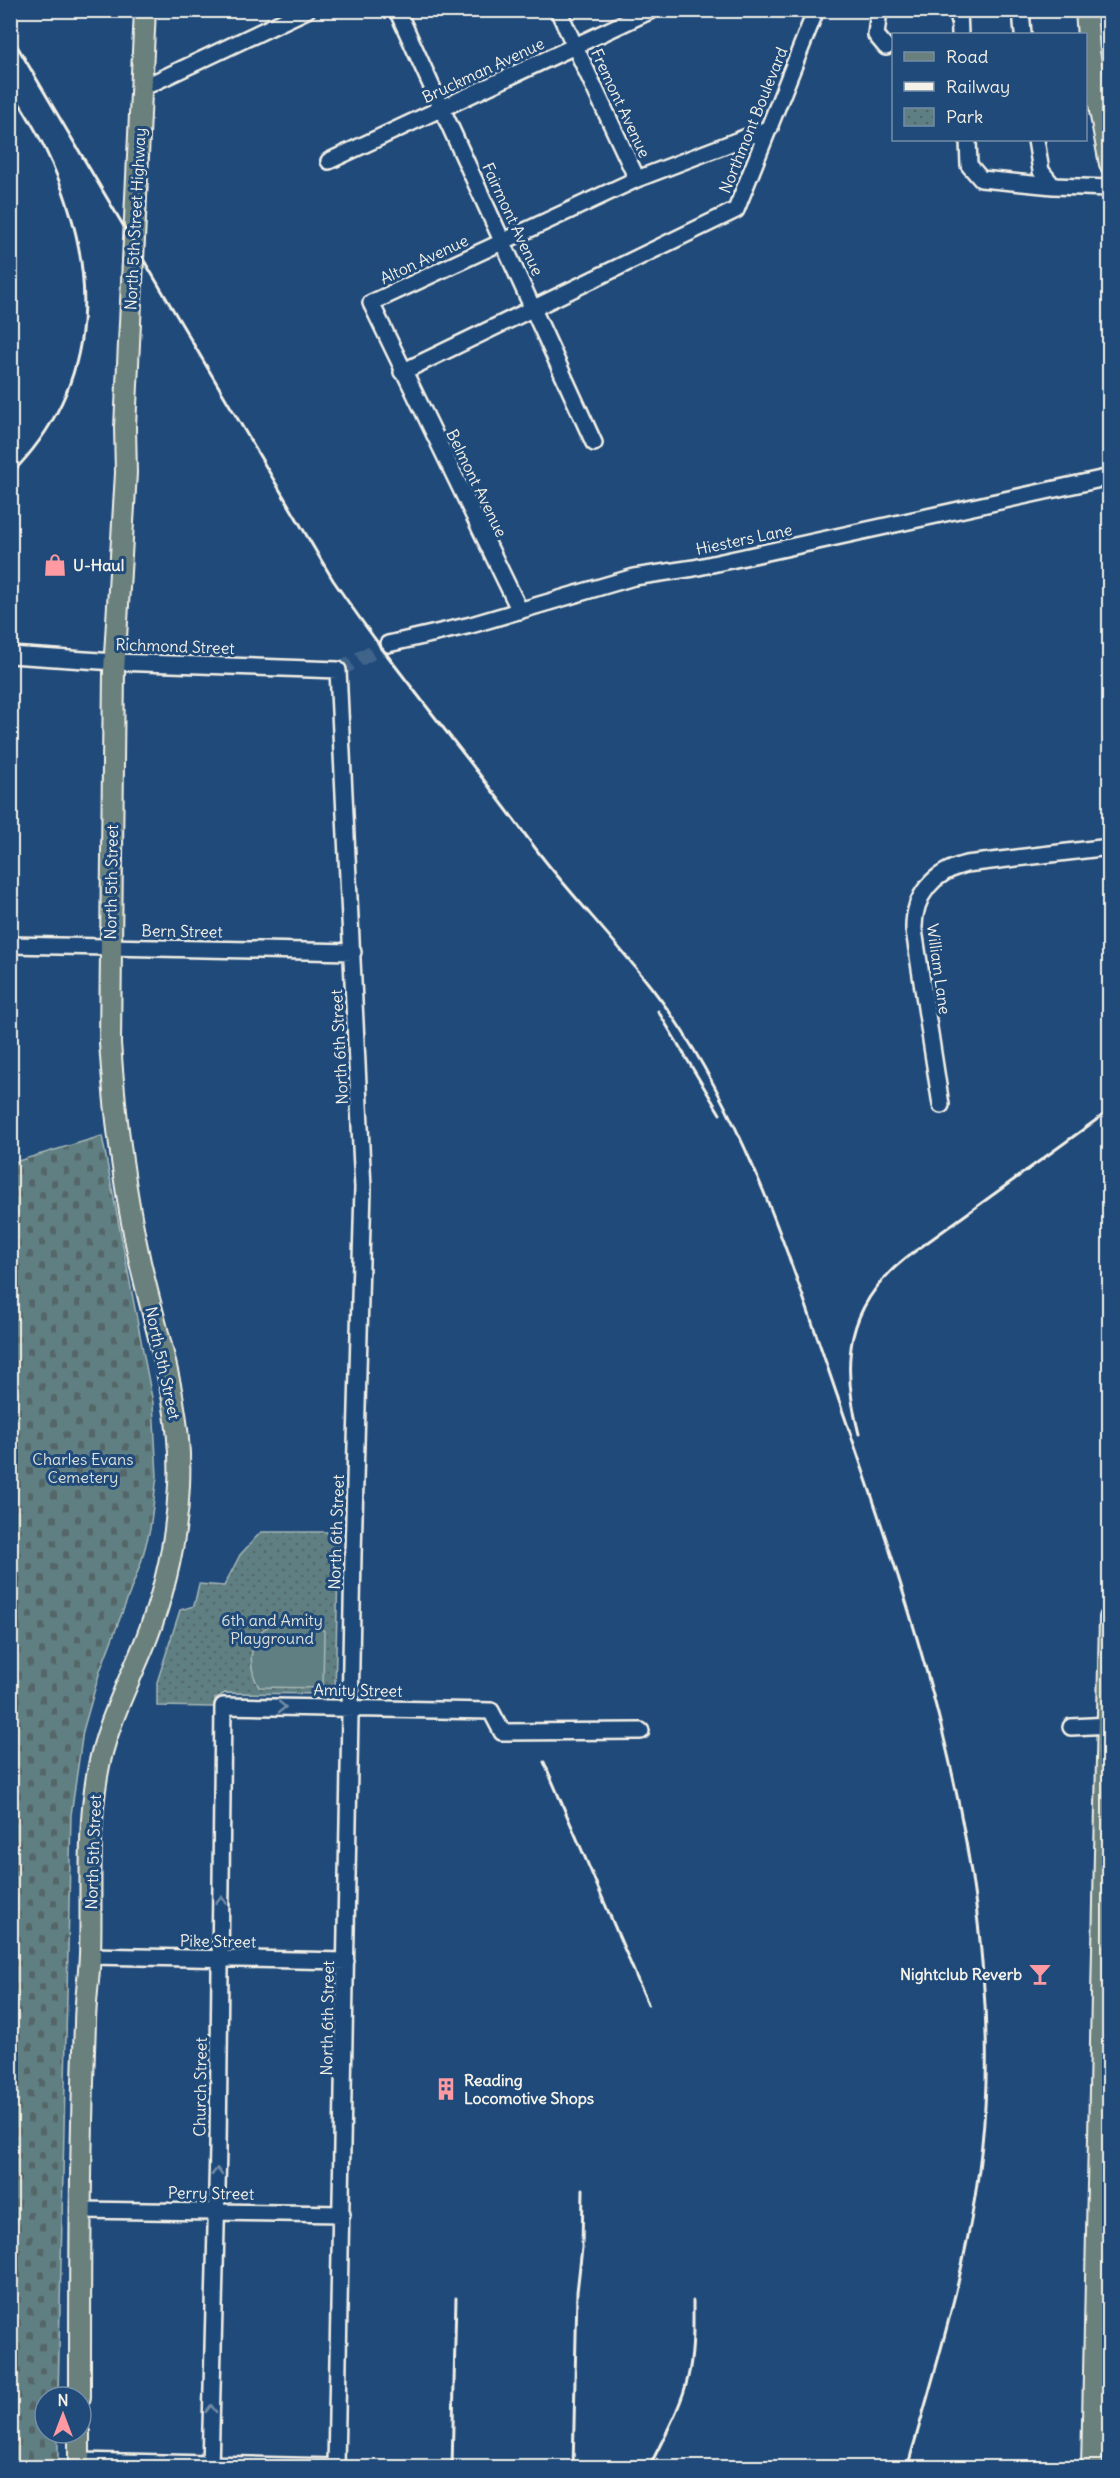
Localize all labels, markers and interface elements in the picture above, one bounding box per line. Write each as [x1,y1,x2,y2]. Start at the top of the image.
street label: Bruckman Avenue [419,33,547,107]
legend [892,33,1087,141]
street label: Northmont Boulevard [715,44,791,196]
street label: Fremont Avenue [587,45,655,161]
text: Road [946,45,989,68]
text: Railway [946,75,1010,98]
text: Park [946,105,983,128]
street label: North 5th Street Highway [120,127,150,311]
street label: Fairmont Avenue [478,159,548,279]
street label: Alton Avenue [377,230,471,288]
street label: Belmont Avenue [442,426,512,540]
street label: Hiesters Lane [694,519,794,559]
shop icon: U-Haul [42,552,68,578]
place label: U-Haul [73,555,124,575]
street label: Richmond Street [115,634,236,658]
street label: North 5th Street [100,824,122,940]
street label: Bern Street [141,920,223,942]
street label: William Lane [923,922,955,1016]
street label: North 6th Street [326,988,352,1105]
street label: North 5th Street [141,1305,185,1422]
park label: Charles Evans Cemetery [32,1449,134,1487]
street label: North 6th Street [324,1473,348,1590]
park label: 6th and Amity Playground [221,1610,323,1648]
street label: Amity Street [313,1679,403,1701]
one-way arrow [277,1701,286,1713]
street label: North 5th Street [81,1793,105,1910]
one-way arrow [214,1896,227,1905]
street label: Pike Street [180,1930,257,1952]
street label: North 6th Street [316,1960,338,2076]
bar icon: Nightclub Reverb [1027,1961,1053,1987]
place label: Nightclub Reverb [900,1964,1022,1985]
street label: Church Street [189,2037,211,2137]
place label: Reading Locomotive Shops [464,2070,594,2109]
building icon: Reading Locomotive Shops [433,2076,459,2102]
one-way arrow [211,2168,223,2177]
street label: Perry Street [168,2182,255,2204]
north arrow [33,2385,93,2445]
text: N [57,2390,69,2410]
one-way arrow [205,2405,218,2414]

